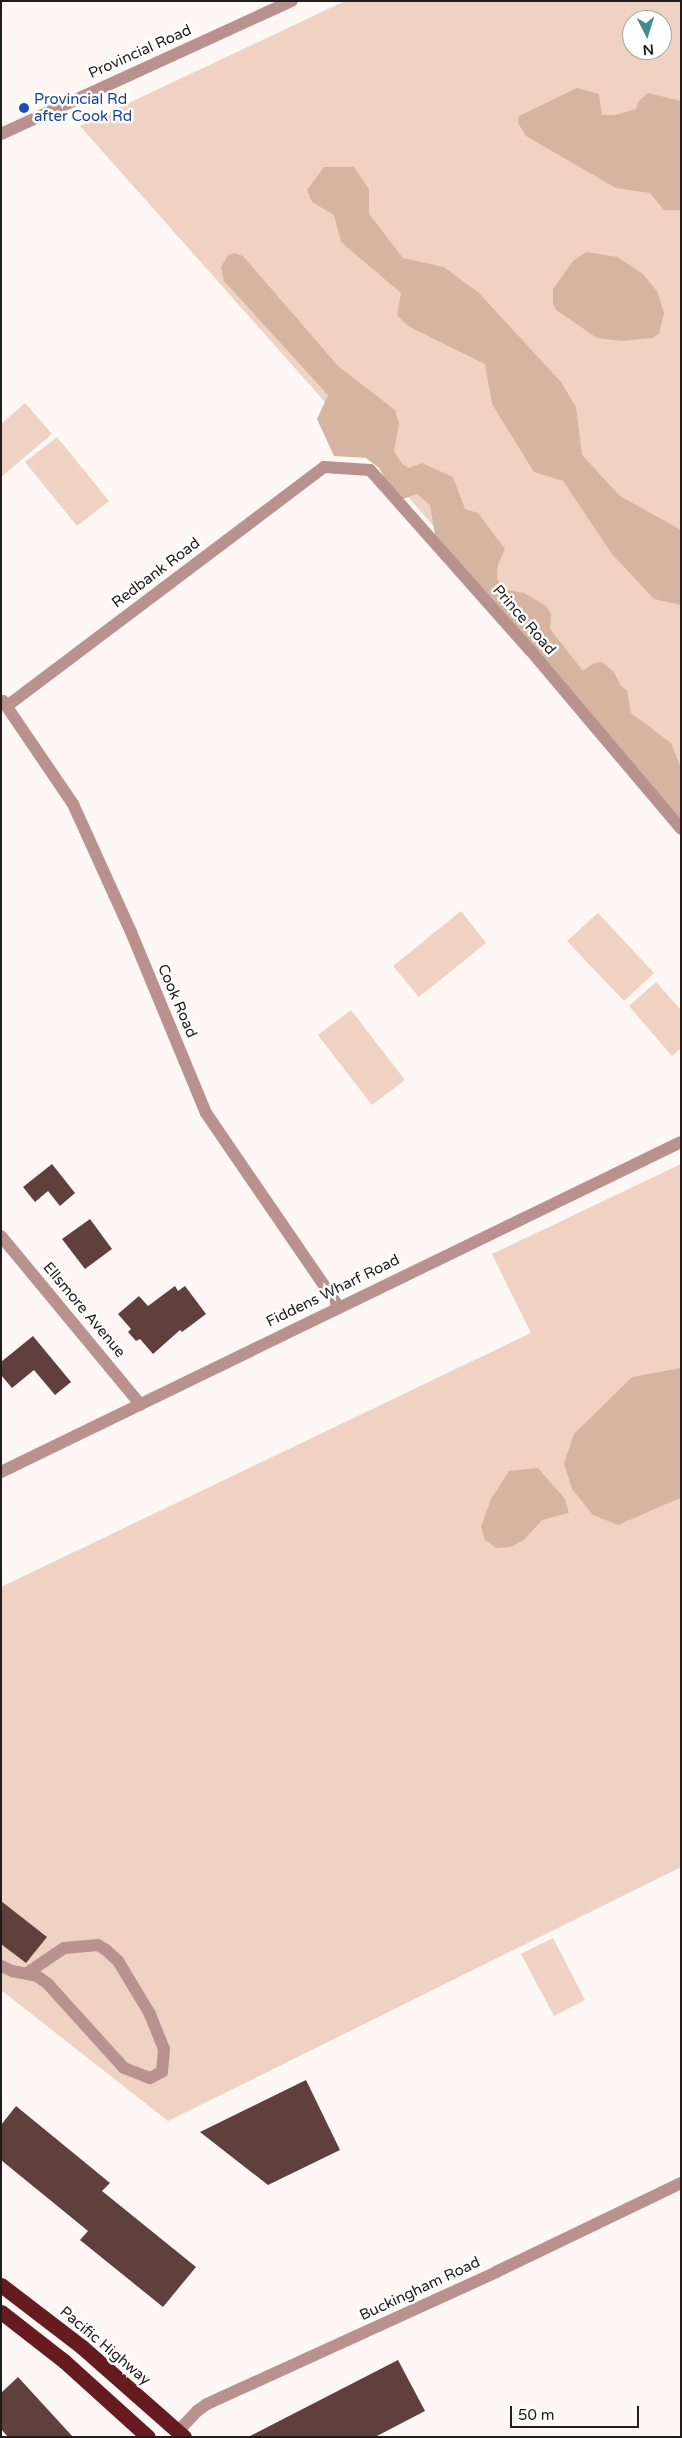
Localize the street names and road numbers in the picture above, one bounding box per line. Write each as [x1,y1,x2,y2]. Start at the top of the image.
street label: Provincial Road [86,21,194,83]
street label: Redbank Road [108,534,204,612]
street label: Prince Road [489,581,559,659]
street label: Cook Road [153,961,201,1041]
street label: Fiddens Wharf Road [263,1251,403,1331]
street label: Ellsmore Avenue [39,1259,129,1361]
street label: Buckingham Road [357,2253,483,2325]
street label: Pacific Highway [56,2303,154,2389]

